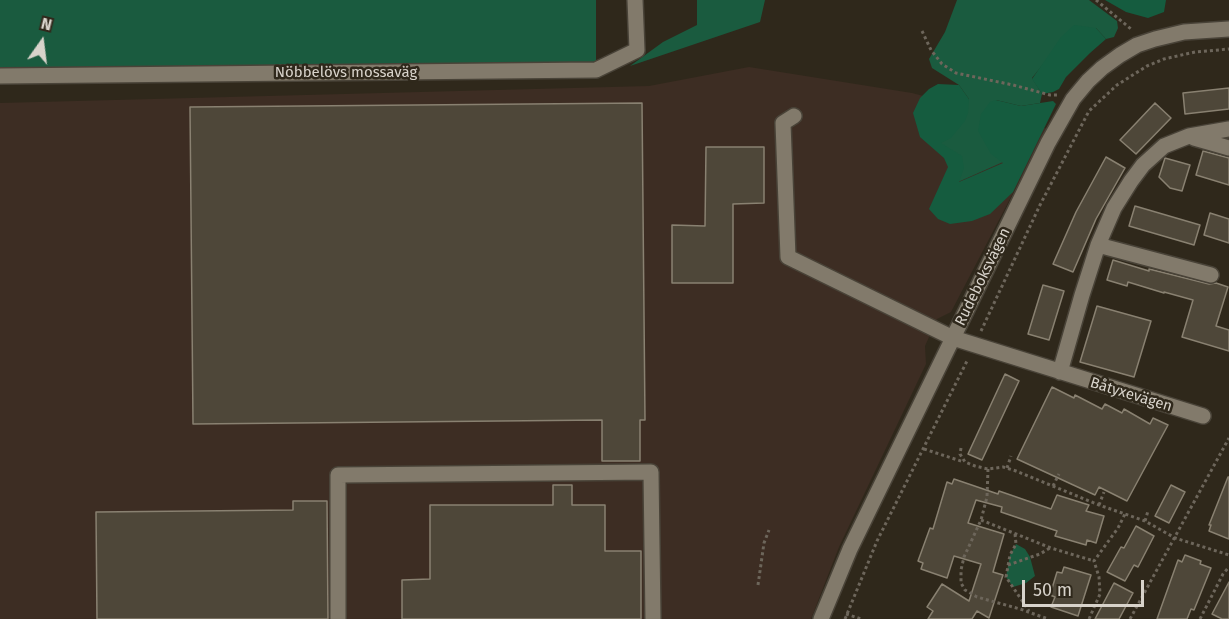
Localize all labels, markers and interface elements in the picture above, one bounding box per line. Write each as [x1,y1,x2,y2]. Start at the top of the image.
north arrow [12,12,72,72]
text: N [39,14,54,35]
street label: Nöbbelövs mossaväg [275,64,417,82]
street label: Rudeboksvägen [952,225,1014,329]
street label: Båtyxevägen [1088,374,1174,416]
scale bar [1025,568,1146,606]
text: 50 m [1033,579,1072,601]

